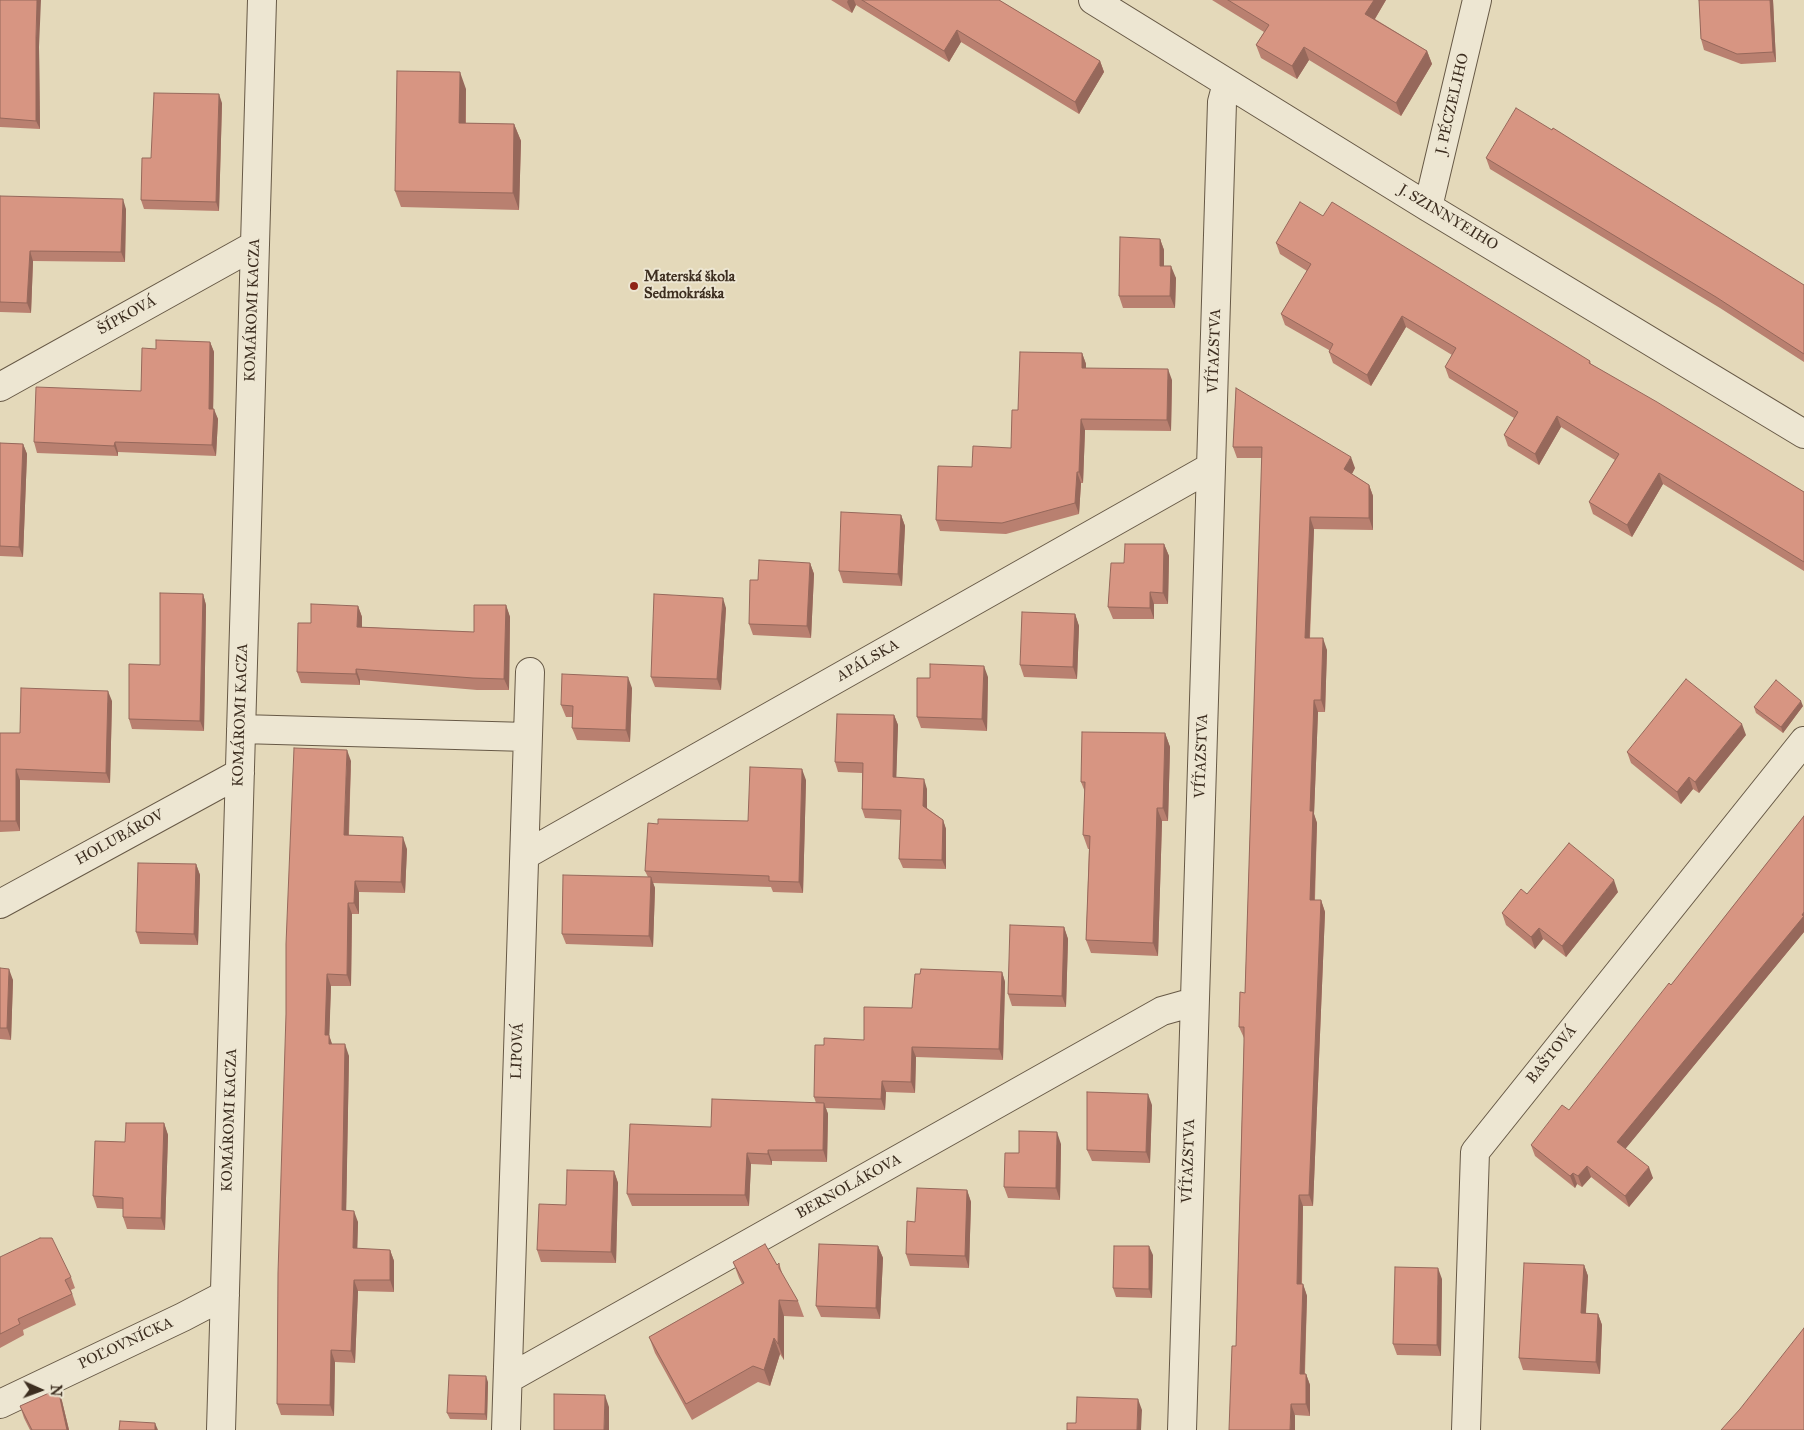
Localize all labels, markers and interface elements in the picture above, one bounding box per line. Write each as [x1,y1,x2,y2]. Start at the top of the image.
street label: J. PÉCZELIHO [1433,52,1473,156]
street label: J. SZINNYEIHO [1395,181,1501,255]
street label: KOMÁROMI KACZA [241,238,265,382]
place label: Materská škola Sedmokráska [644,268,735,303]
marker: Materská škola Sedmokráska [628,280,640,292]
street label: ŠÍPKOVÁ [94,293,160,339]
street label: VÍŤAZSTVA [1205,308,1225,394]
street label: APÁLSKA [834,636,902,686]
street label: KOMÁROMI KACZA [229,643,253,787]
street label: VÍŤAZSTVA [1192,713,1212,799]
street label: HOLUBÁROV [73,806,167,870]
street label: LIPOVÁ [508,1022,528,1080]
street label: BAŠTOVÁ [1523,1022,1581,1088]
street label: KOMÁROMI KACZA [218,1048,242,1192]
street label: VÍŤAZSTVA [1179,1118,1199,1204]
street label: BERNOLÁKOVA [793,1151,905,1223]
street label: POĽOVNÍCKA [76,1314,176,1374]
north arrow [15,1365,65,1415]
text: N [47,1384,64,1397]

